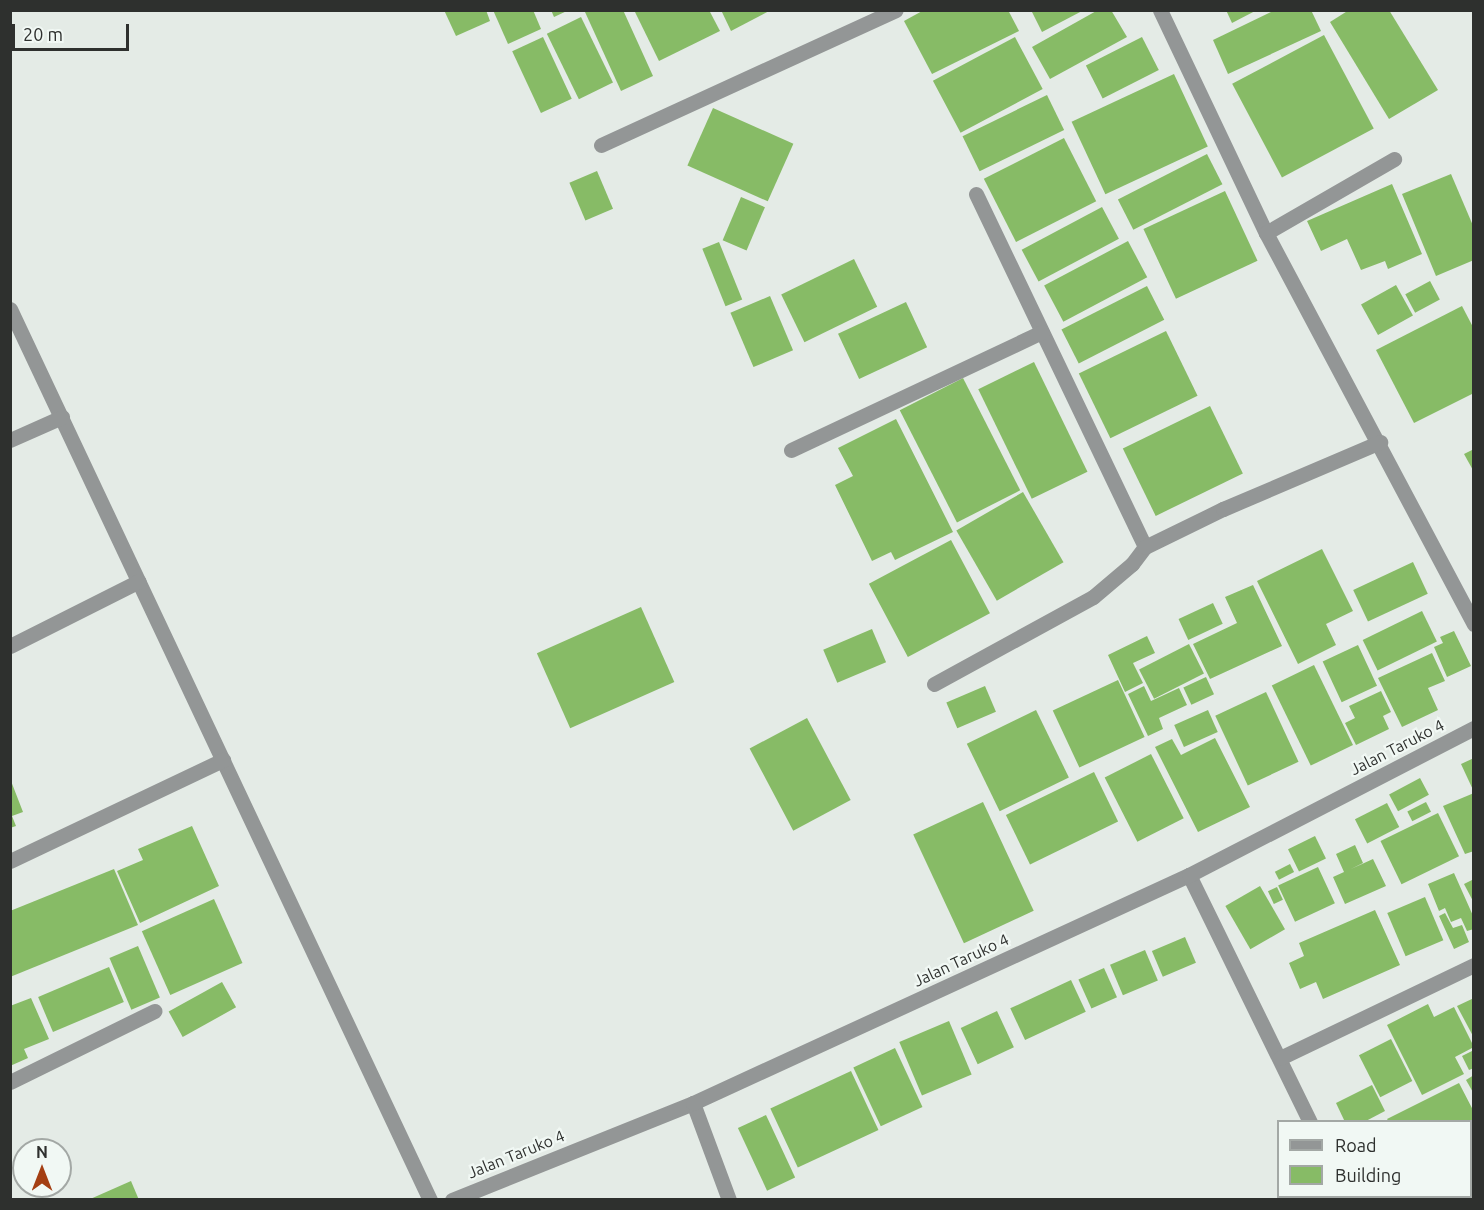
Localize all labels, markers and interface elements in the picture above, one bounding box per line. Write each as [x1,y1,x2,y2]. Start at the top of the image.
scale bar [15,12,132,50]
text: 20 m [23,24,63,44]
street label: Jalan Taruko 4 [1347,715,1447,779]
street label: Jalan Taruko 4 [910,930,1012,990]
legend [1277,1120,1472,1198]
street label: Jalan Taruko 4 [465,1126,567,1182]
text: Road [1335,1135,1377,1155]
north arrow [12,1138,72,1198]
text: N [36,1143,48,1161]
text: Building [1335,1165,1401,1185]

